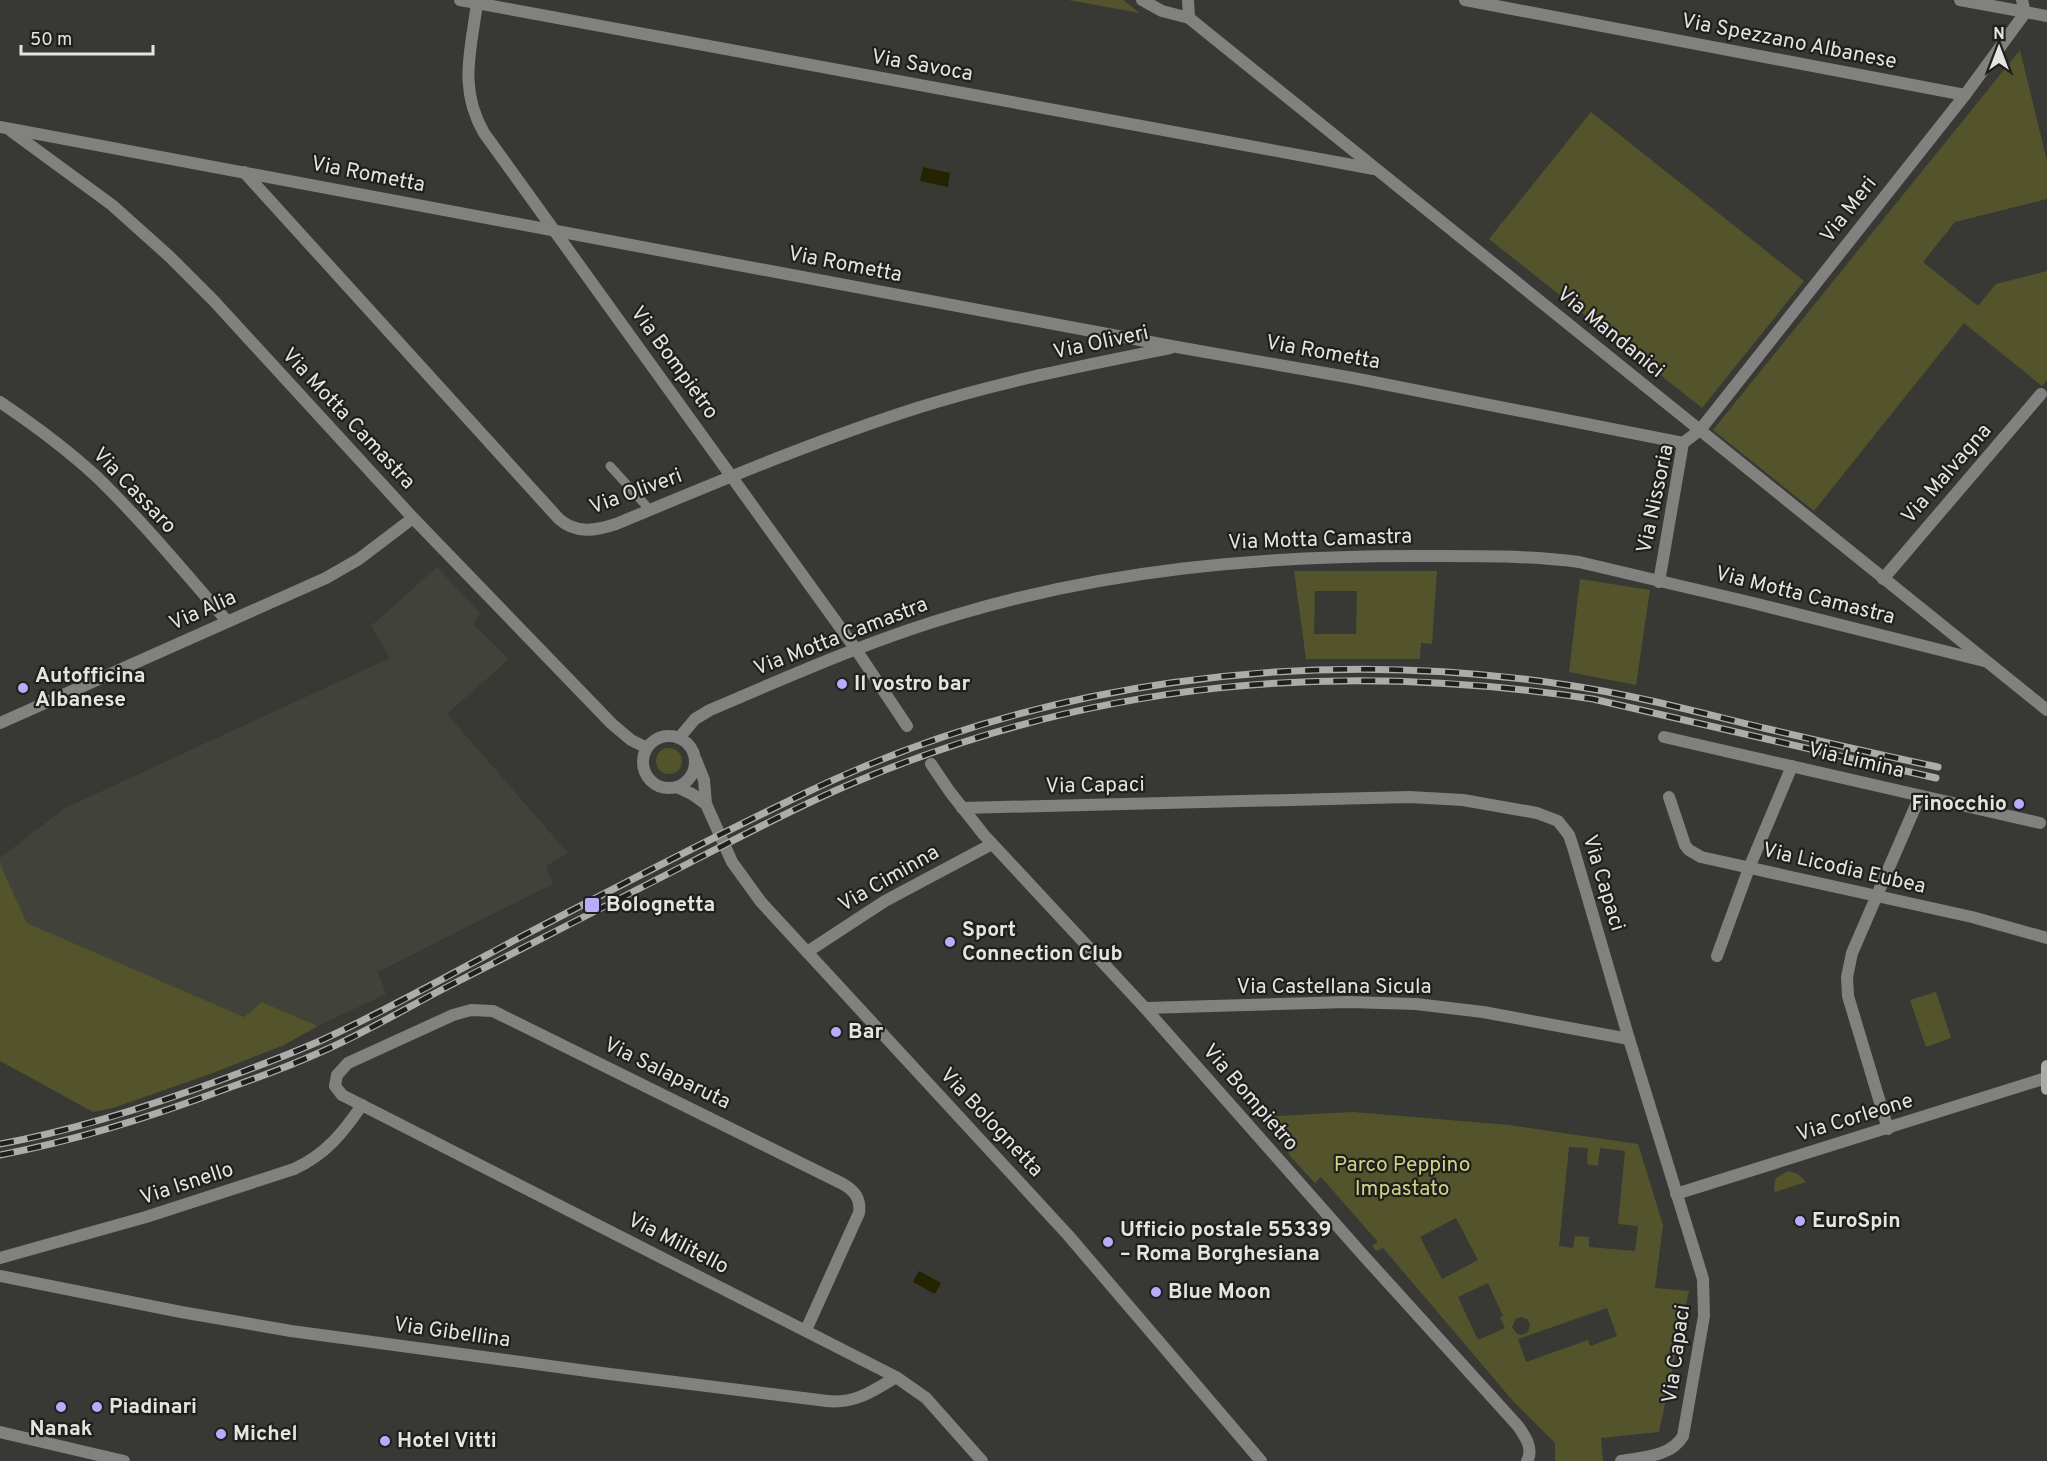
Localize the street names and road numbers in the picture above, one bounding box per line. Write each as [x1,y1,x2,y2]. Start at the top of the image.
street label: Via Spezzano Albanese [1679,8,1899,76]
street label: Via Savoca [869,44,975,88]
street label: Via Rometta [309,151,427,199]
street label: Via Meri [1815,171,1883,249]
street label: Via Rometta [786,241,904,289]
street label: Via Mandanici [1551,281,1669,385]
street label: Via Bompietro [624,301,724,425]
street label: Via Oliveri [1051,320,1151,366]
street label: Via Rometta [1264,330,1382,376]
street label: Via Motta Camastra [275,342,421,496]
street label: Via Malvagna [1896,418,1998,530]
street label: Via Cassaro [86,442,182,540]
street label: Via Nissoria [1631,442,1681,556]
street label: Via Oliveri [586,463,686,521]
street label: Via Motta Camastra [1228,523,1412,557]
street label: Via Motta Camastra [1712,561,1898,631]
street label: Via Alia [165,584,241,638]
street label: Via Motta Camastra [750,591,932,683]
street label: Via Limina [1805,737,1907,785]
street label: Via Capaci [1045,772,1145,800]
street label: Via Capaci [1576,832,1630,934]
street label: Via Licodia Eubea [1760,837,1928,901]
street label: Via Ciminna [834,839,944,919]
street label: Via Castellana Sicula [1236,974,1432,1001]
street label: Via Salaparuta [599,1032,735,1116]
street label: Via Bompietro [1196,1039,1304,1157]
street label: Via Bolognetta [933,1063,1049,1183]
street label: Via Corleone [1793,1087,1917,1149]
street label: Via Isnello [137,1156,237,1212]
street label: Via Militello [623,1207,733,1281]
street label: Via Capaci [1657,1303,1697,1405]
street label: Via Gibellina [392,1311,512,1355]

